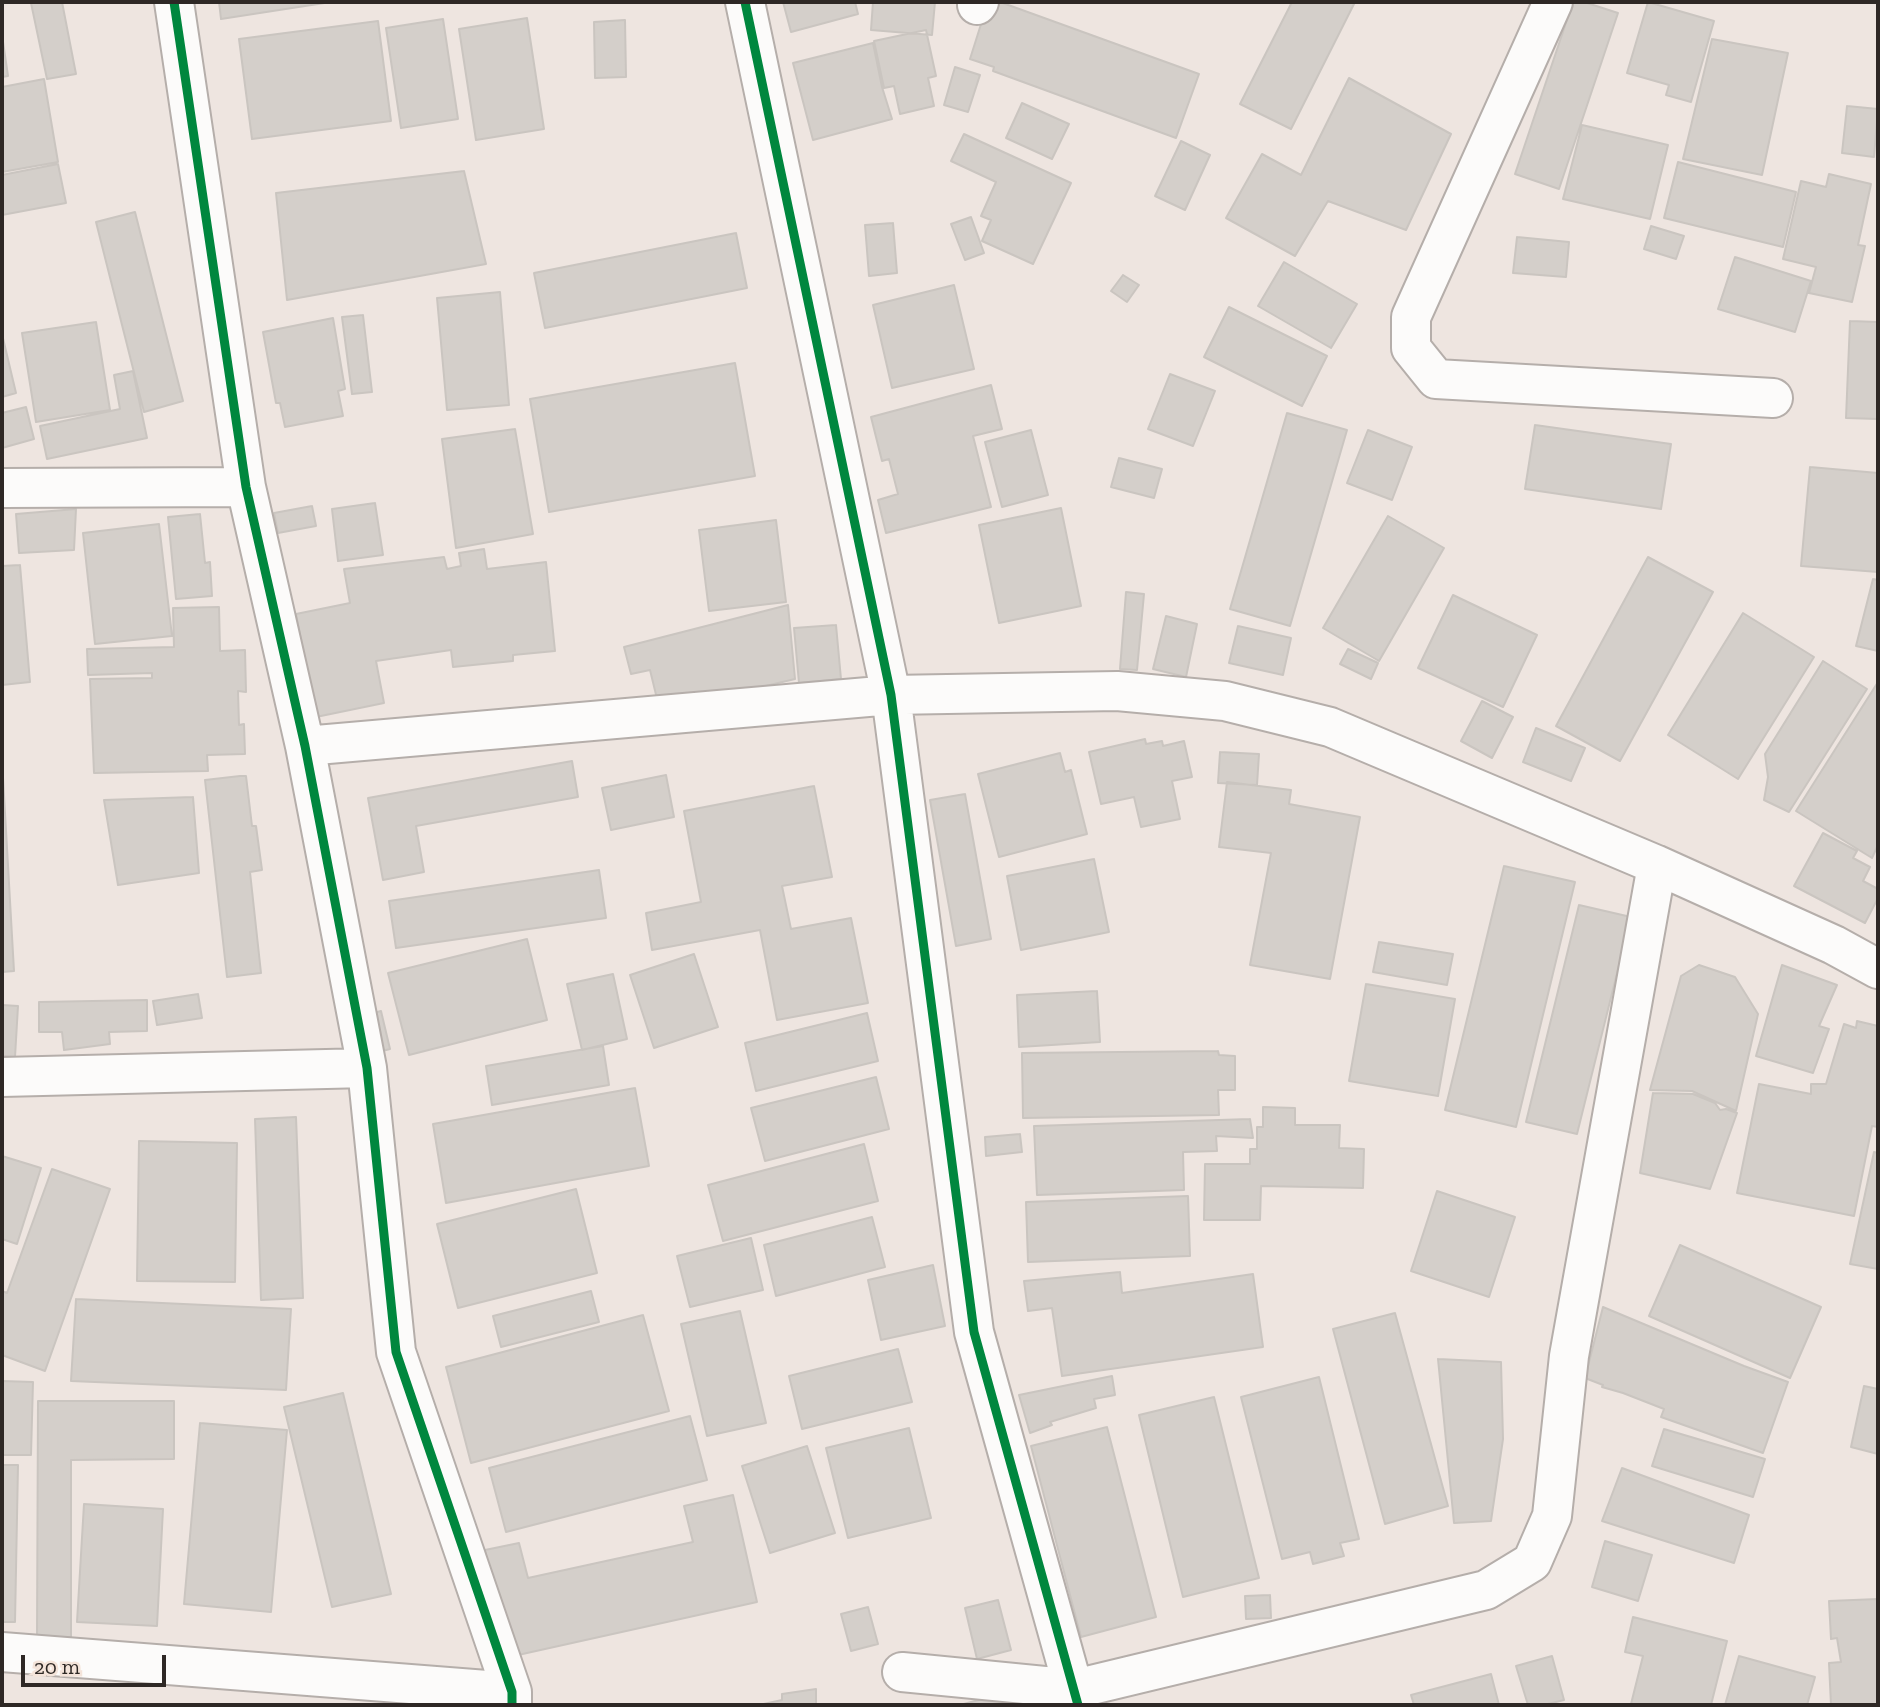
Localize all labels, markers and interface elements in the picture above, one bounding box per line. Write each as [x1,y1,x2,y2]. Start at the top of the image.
scale bar [24,1640,170,1684]
text: 20 m [34,1654,80,1679]

